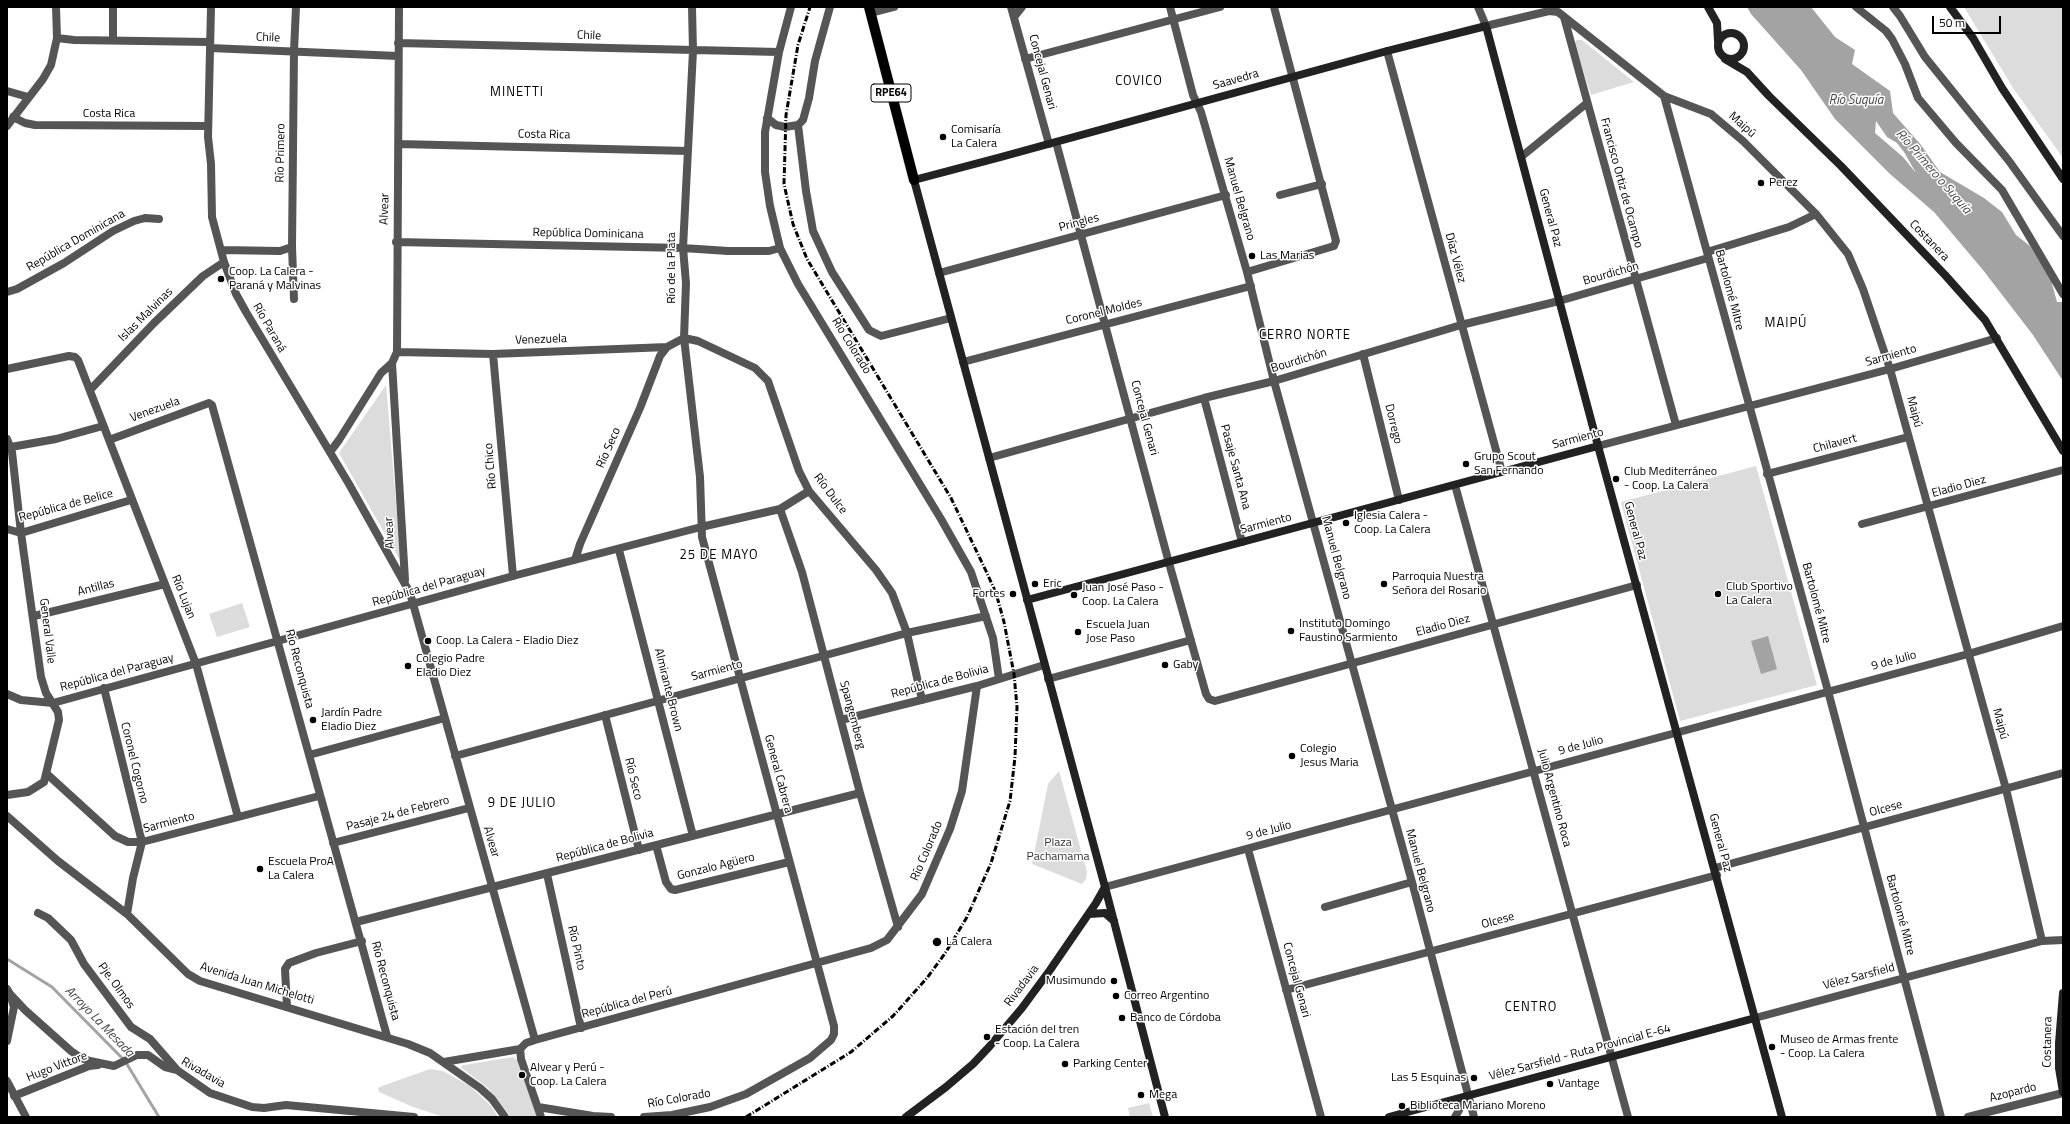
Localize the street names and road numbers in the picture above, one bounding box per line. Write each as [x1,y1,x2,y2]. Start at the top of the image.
street label: Chile [577,28,601,44]
street label: Chile [256,30,280,46]
street label: Concejal Genari [1025,33,1059,111]
street label: Saavedra [1212,67,1260,93]
road number: RPE64 [871,84,911,102]
street label: Costa Rica [83,107,135,121]
street label: Maipú [1726,109,1758,141]
street label: Francisco Ortiz de Ocampo [1597,116,1645,250]
street label: Río Primero [273,123,289,183]
street label: Costa Rica [518,127,570,143]
street label: Manuel Belgrano [1220,156,1258,242]
street label: General Paz [1535,187,1565,249]
street label: Alvear [377,193,393,225]
street label: República Dominicana [24,207,128,275]
street label: Pringles [1057,211,1101,235]
street label: Costanera [1906,218,1952,264]
street label: República Dominicana [532,226,644,242]
street label: Díaz Vélez [1441,231,1469,285]
street label: Río de la Plata [665,232,679,304]
street label: Bartolomé Mitre [1711,248,1747,332]
street label: Bourdichón [1581,259,1641,289]
street label: Islas Malvinas [116,285,176,345]
street label: Coronel Moldes [1064,296,1144,328]
street label: Río Paraná [249,301,289,355]
street label: Río Colorado [828,315,874,377]
street label: Venezuela [515,332,567,348]
street label: Sarmiento [1864,342,1918,370]
street label: Bourdichón [1269,346,1329,376]
street label: Concejal Genari [1127,379,1161,457]
street label: Venezuela [128,394,182,426]
street label: Maipú [1903,395,1925,429]
street label: Dorrego [1381,402,1405,446]
street label: Pasaje Santa Ana [1217,423,1253,511]
street label: Río Seco [594,425,624,471]
street label: Sarmiento [1551,425,1605,453]
street label: Chilavert [1812,431,1858,457]
street label: Río Chico [482,442,500,490]
street label: Río Dulce [810,471,850,517]
street label: Eladio Diez [1930,473,1988,501]
street label: República de Belice [17,487,115,525]
street label: General Paz [1620,500,1650,562]
street label: Sarmiento [1239,510,1293,538]
street label: Manuel Belgrano [1318,515,1354,601]
street label: Alvear [382,517,398,549]
street label: Bartolomé Mitre [1798,561,1834,645]
street label: República del Paraguay [371,564,487,610]
street label: Río Lujan [168,573,198,621]
street label: Antillas [76,576,116,600]
street label: General Valle [36,597,58,665]
street label: Eladio Diez [1414,612,1472,640]
street label: Río Reconquista [282,628,316,710]
street label: Almirante Brown [651,647,685,733]
street label: 9 de Julio [1870,648,1918,674]
street label: República del Paraguay [59,651,175,695]
street label: Sarmiento [690,657,744,685]
street label: República de Bolivia [890,662,990,702]
street label: Spangemberg [836,679,868,751]
street label: Maipú [1989,707,2011,741]
street label: Coronel Cogorno [117,721,151,805]
street label: General Cabrera [761,733,795,815]
street label: 9 de Julio [1557,733,1605,759]
street label: Julio Argentino Roca [1534,747,1574,849]
street label: Río Seco [621,756,645,802]
street label: Pasaje 24 de Febrero [345,793,451,835]
street label: Olcese [1868,798,1904,820]
street label: Sarmiento [142,809,196,837]
street label: General Paz [1705,812,1735,874]
street label: 9 de Julio [1245,818,1293,844]
street label: Río Colorado [908,819,946,883]
street label: Alvear [480,825,502,859]
street label: República de Bolivia [555,826,655,866]
street label: Manuel Belgrano [1402,828,1438,914]
street label: Gonzalo Agüero [676,850,756,884]
street label: Bartolomé Mitre [1882,873,1918,957]
street label: Olcese [1480,910,1516,932]
street label: Río Pinto [564,924,588,972]
street label: Río Reconquista [368,940,402,1022]
street label: Concejal Genari [1279,941,1313,1019]
street label: Pje. Olmos [94,960,138,1012]
street label: Avenida Juan Michelotti [198,960,316,1008]
street label: Vélez Sarsfield [1822,961,1896,993]
street label: Rivadavia [1002,962,1042,1010]
street label: República del Perú [580,984,674,1022]
street label: Costanera [2040,1016,2056,1068]
street label: Vélez Sarsfield - Ruta Provincial E-64 [1488,1022,1672,1084]
street label: Hugo Vittore [25,1049,89,1085]
street label: Rivadavia [178,1055,228,1091]
street label: Azopardo [1988,1080,2038,1106]
street label: Río Colorado [646,1086,712,1112]

